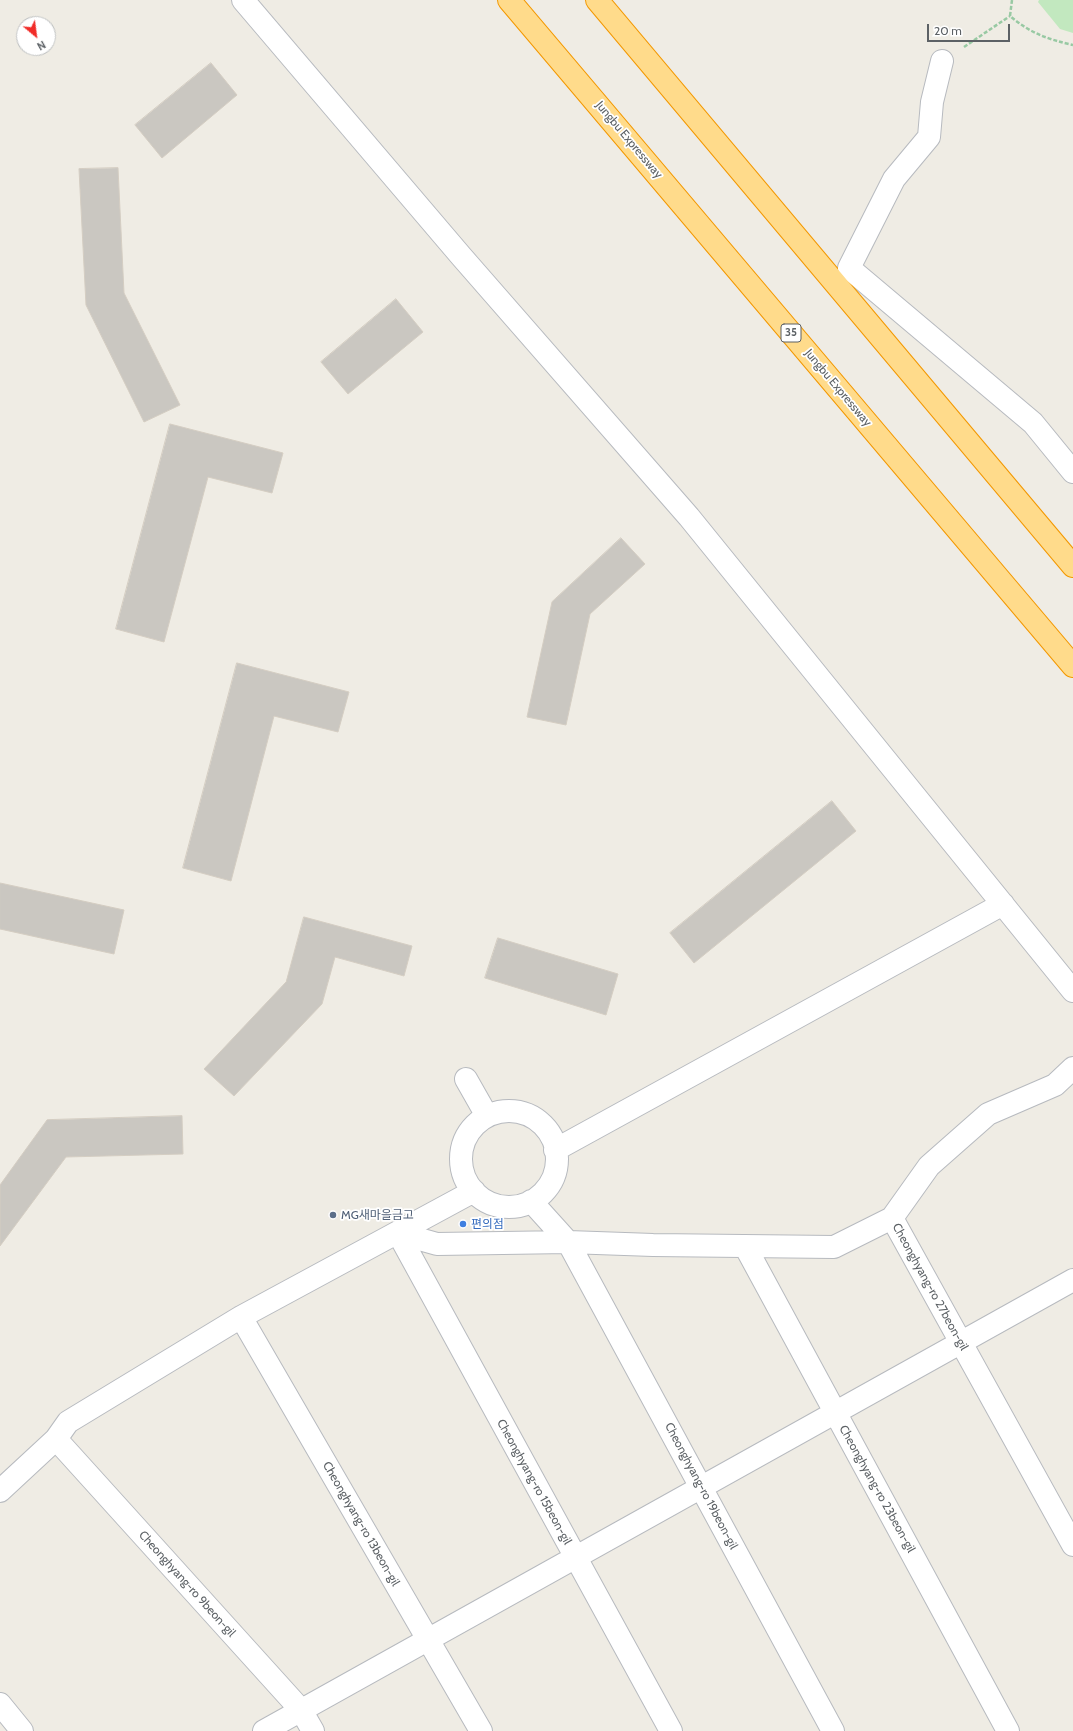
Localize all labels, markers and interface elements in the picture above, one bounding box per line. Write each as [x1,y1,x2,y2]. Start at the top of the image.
north arrow [16,16,56,56]
scale bar [929,16,1012,42]
text: 20 m [934,23,962,38]
text: N [35,38,48,54]
street label: Jungbu Expressway [592,98,666,182]
road number: 35 [781,324,801,342]
street label: Jungbu Expressway [801,346,875,430]
place label: MG새마을금고 [341,1208,414,1222]
marker: MG새마을금고 [328,1210,338,1220]
place label: 편의점 [471,1217,504,1231]
marker: 편의점 [458,1219,468,1229]
street label: Cheonghyang-ro 27beon-gil [889,1221,971,1353]
street label: Cheonghyang-ro 15beon-gil [493,1417,575,1547]
street label: Cheonghyang-ro 19beon-gil [661,1420,741,1552]
street label: Cheonghyang-ro 23beon-gil [836,1423,918,1555]
street label: Cheonghyang-ro 13beon-gil [319,1459,403,1589]
street label: Cheonghyang-ro 9beon-gil [136,1528,238,1640]

